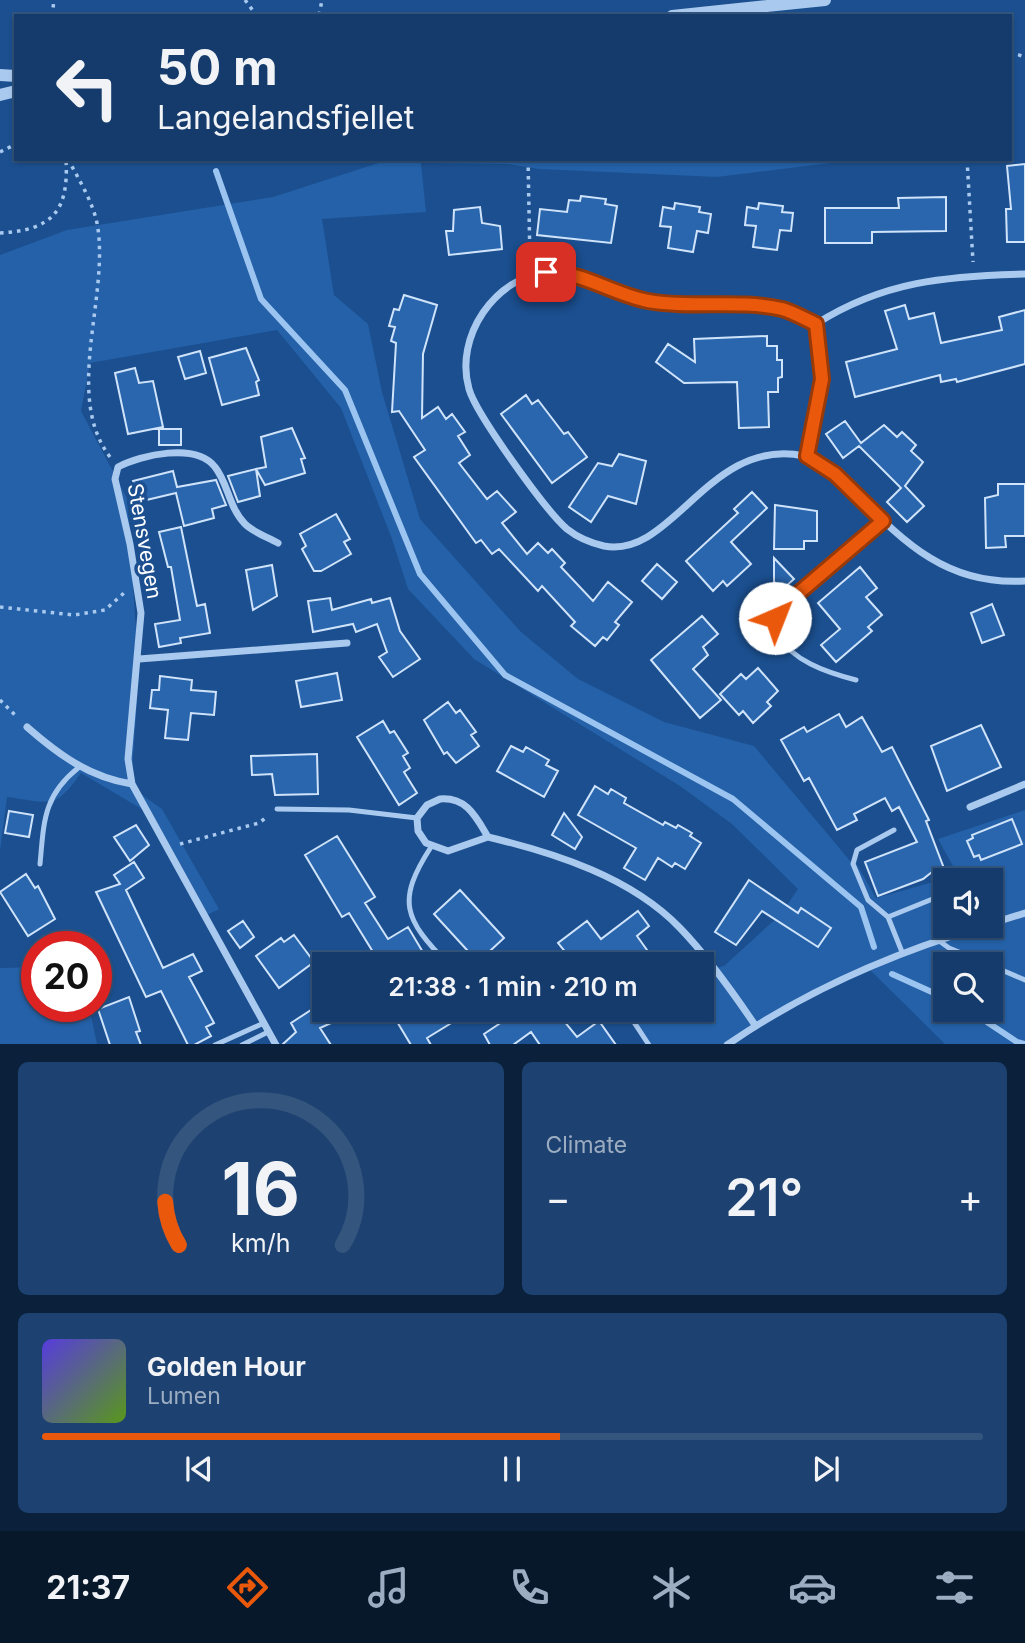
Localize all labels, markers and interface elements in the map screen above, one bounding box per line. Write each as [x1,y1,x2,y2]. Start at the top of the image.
text: 50 m [157,38,278,97]
icon: left [42,42,133,133]
text: Langelandsfjellet [157,98,414,137]
pin [516,242,576,302]
icon: arrive [527,253,565,291]
street label: Stensvegen [123,481,167,601]
position arrow [738,581,812,655]
map controls [933,868,1003,1022]
button: sound [933,868,1003,938]
speed limit sign: 20 [21,931,112,1022]
button: search [933,952,1003,1022]
text: 21:38 · 1 min · 210 m [388,971,638,1002]
text: Climate [546,1131,627,1159]
text: 16 [221,1144,300,1233]
text: 21° [725,1166,803,1229]
text: − [546,1175,571,1221]
text: + [958,1175,983,1221]
text: km/h [231,1227,290,1257]
text: Golden Hour [147,1351,306,1382]
text: Lumen [147,1382,221,1410]
icon: previous [180,1450,218,1488]
icon: pause [493,1450,531,1488]
icon: next [807,1450,845,1488]
icon: directions [223,1563,272,1612]
icon: music [364,1563,413,1612]
icon: phone [505,1563,554,1612]
icon: climate [647,1563,696,1612]
icon: car [788,1563,837,1612]
icon: filters [930,1563,979,1612]
text: 21:37 [46,1568,130,1607]

